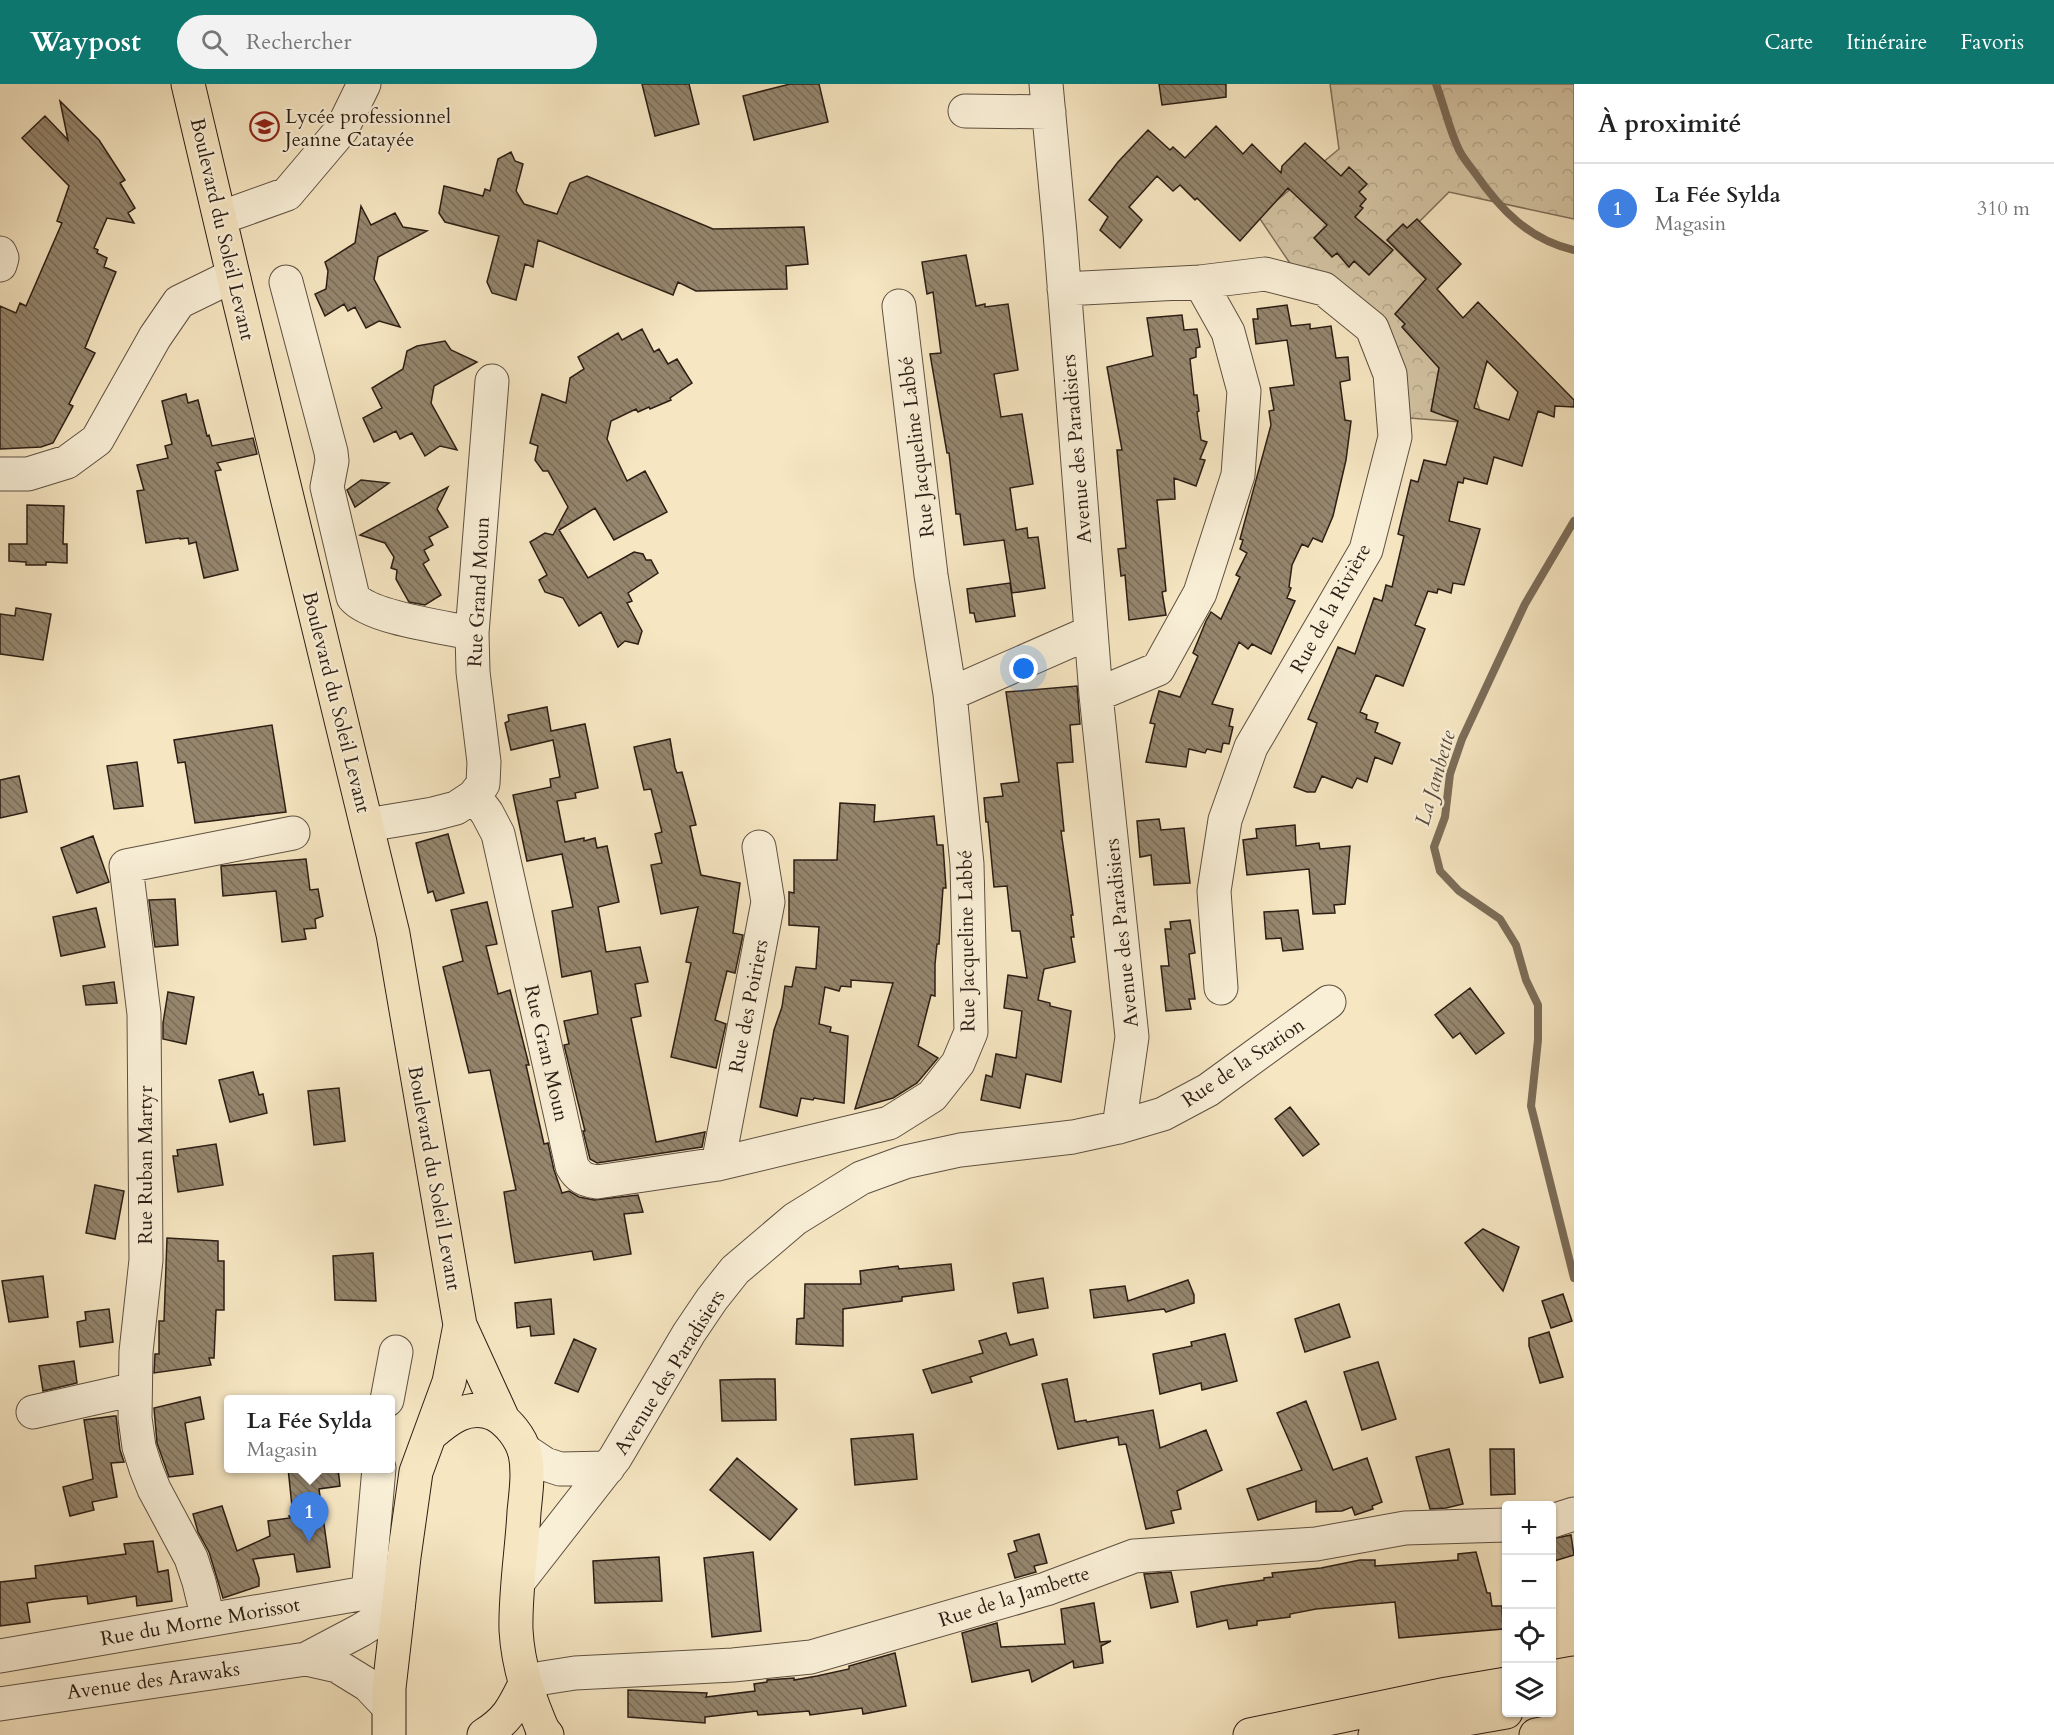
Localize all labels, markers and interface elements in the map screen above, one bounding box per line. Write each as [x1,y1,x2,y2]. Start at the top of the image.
search box [177,15,597,69]
text: Waypost [30,23,141,61]
icon: search [198,26,231,59]
text: Rechercher [246,27,352,57]
text: Carte [1764,28,1813,57]
text: Itinéraire [1846,28,1927,57]
text: Favoris [1960,28,2024,57]
place label: Lycée professionnel Jeanne Catayée [282,103,451,153]
text: À proximité [1598,106,1741,141]
school or university icon: Lycée professionnel Jeanne Catayée [248,111,280,143]
street label: Boulevard du Soleil Levant [184,115,261,344]
text: La Fée Sylda [1655,180,1781,210]
text: 1 [1612,195,1623,222]
text: 310 m [1977,195,2030,222]
text: Magasin [1655,210,1726,237]
street label: Avenue des Paradisiers [1055,353,1098,545]
street label: Rue Jacqueline Labbé [892,355,941,539]
street label: Rue Grand Moun [461,516,496,668]
street label: Rue de la Rivière [1284,539,1377,678]
street label: Boulevard du Soleil Levant [296,589,377,816]
your location [1009,654,1038,683]
water label: La Jambette [1408,726,1463,829]
street label: Avenue des Paradisiers [1098,837,1145,1029]
street label: Rue Jacqueline Labbé [951,850,982,1032]
street label: Rue des Poiriers [722,937,775,1075]
street label: Rue Gran Moun [518,982,576,1125]
street label: Rue de la Station [1177,1011,1310,1113]
street label: Boulevard du Soleil Levant [401,1064,468,1293]
street label: Rue Ruban Martyr [132,1085,159,1245]
street label: Avenue des Paradisiers [608,1285,731,1460]
popup [224,1395,395,1473]
text: La Fée Sylda [247,1406,372,1436]
text: Magasin [247,1436,318,1463]
pin: 1 [290,1492,328,1542]
map controls [1502,1501,1556,1717]
button: + [1502,1501,1556,1555]
button: − [1502,1555,1556,1609]
street label: Rue de la Jambette [935,1559,1093,1634]
street label: Rue du Morne Morissot [98,1591,303,1652]
button: locate [1502,1609,1556,1663]
street label: Avenue des Arawaks [65,1655,241,1706]
button: layers [1502,1663,1556,1717]

